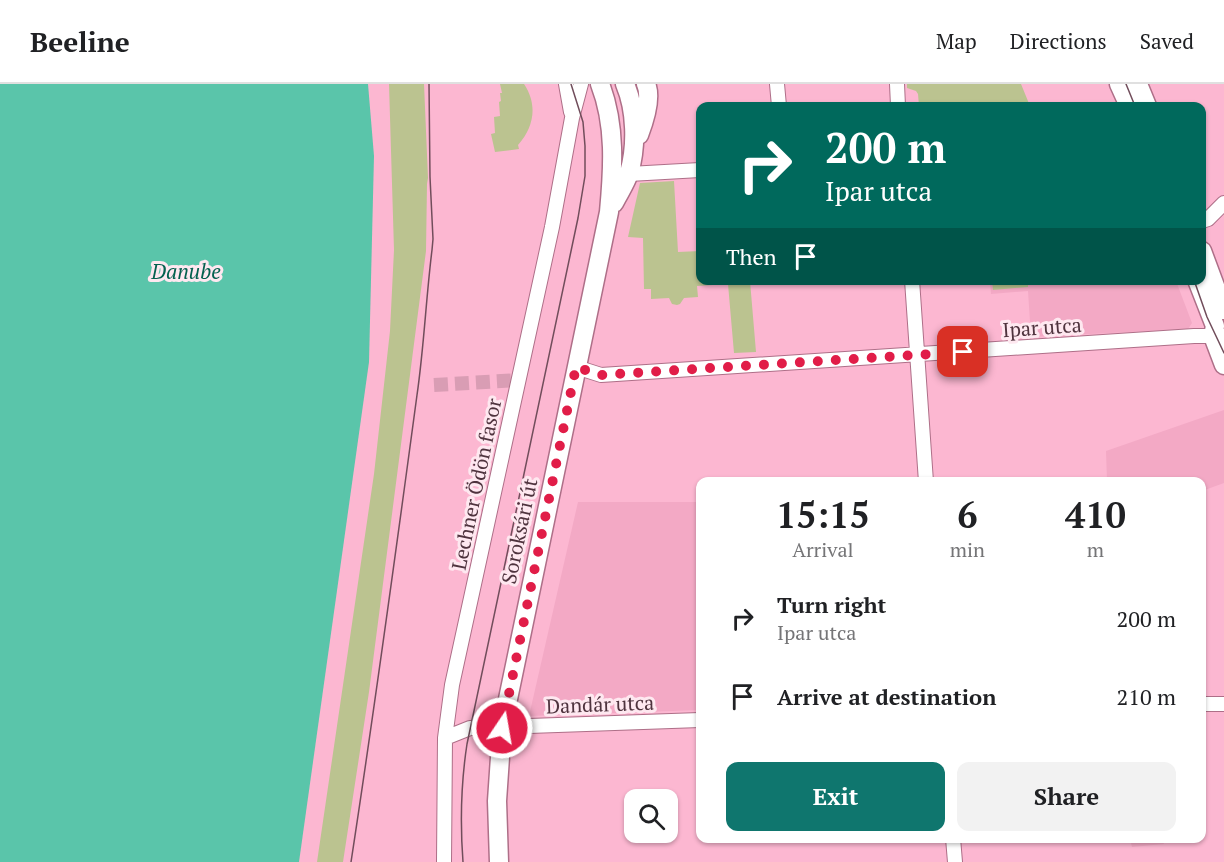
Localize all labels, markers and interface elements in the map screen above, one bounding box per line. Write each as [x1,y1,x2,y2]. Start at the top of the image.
text: Beeline [30,23,130,60]
text: Map [936,27,977,55]
text: Directions [1010,27,1107,55]
text: Saved [1140,27,1194,55]
text: 200 m [825,119,946,175]
icon: right [726,126,804,204]
text: Ipar utca [825,173,932,209]
icon: arrive [789,240,822,273]
text: Then [726,242,777,271]
water label: Danube [150,257,221,285]
street label: Ipar utca [1001,311,1083,343]
pin [937,326,988,377]
icon: arrive [946,335,979,368]
street label: Lechner Ödön fasor [445,395,507,572]
street label: Soroksári út [495,475,543,586]
text: 15:15 [776,491,870,538]
text: 6 [957,491,978,538]
text: 410 [1065,491,1126,538]
text: Arrival [792,536,854,563]
text: min [950,536,985,563]
text: m [1087,536,1104,563]
text: Turn right [777,590,886,619]
icon: right [726,602,759,635]
text: 200 m [1116,604,1176,633]
text: Ipar utca [777,619,856,646]
icon: arrive [726,680,759,713]
text: Arrive at destination [777,682,996,711]
text: 210 m [1116,682,1176,711]
street label: Dandár utca [545,689,655,719]
position arrow [470,696,534,760]
button: Exit [726,762,945,831]
button: Share [957,762,1176,831]
map controls [624,789,678,843]
button: search [624,789,678,843]

